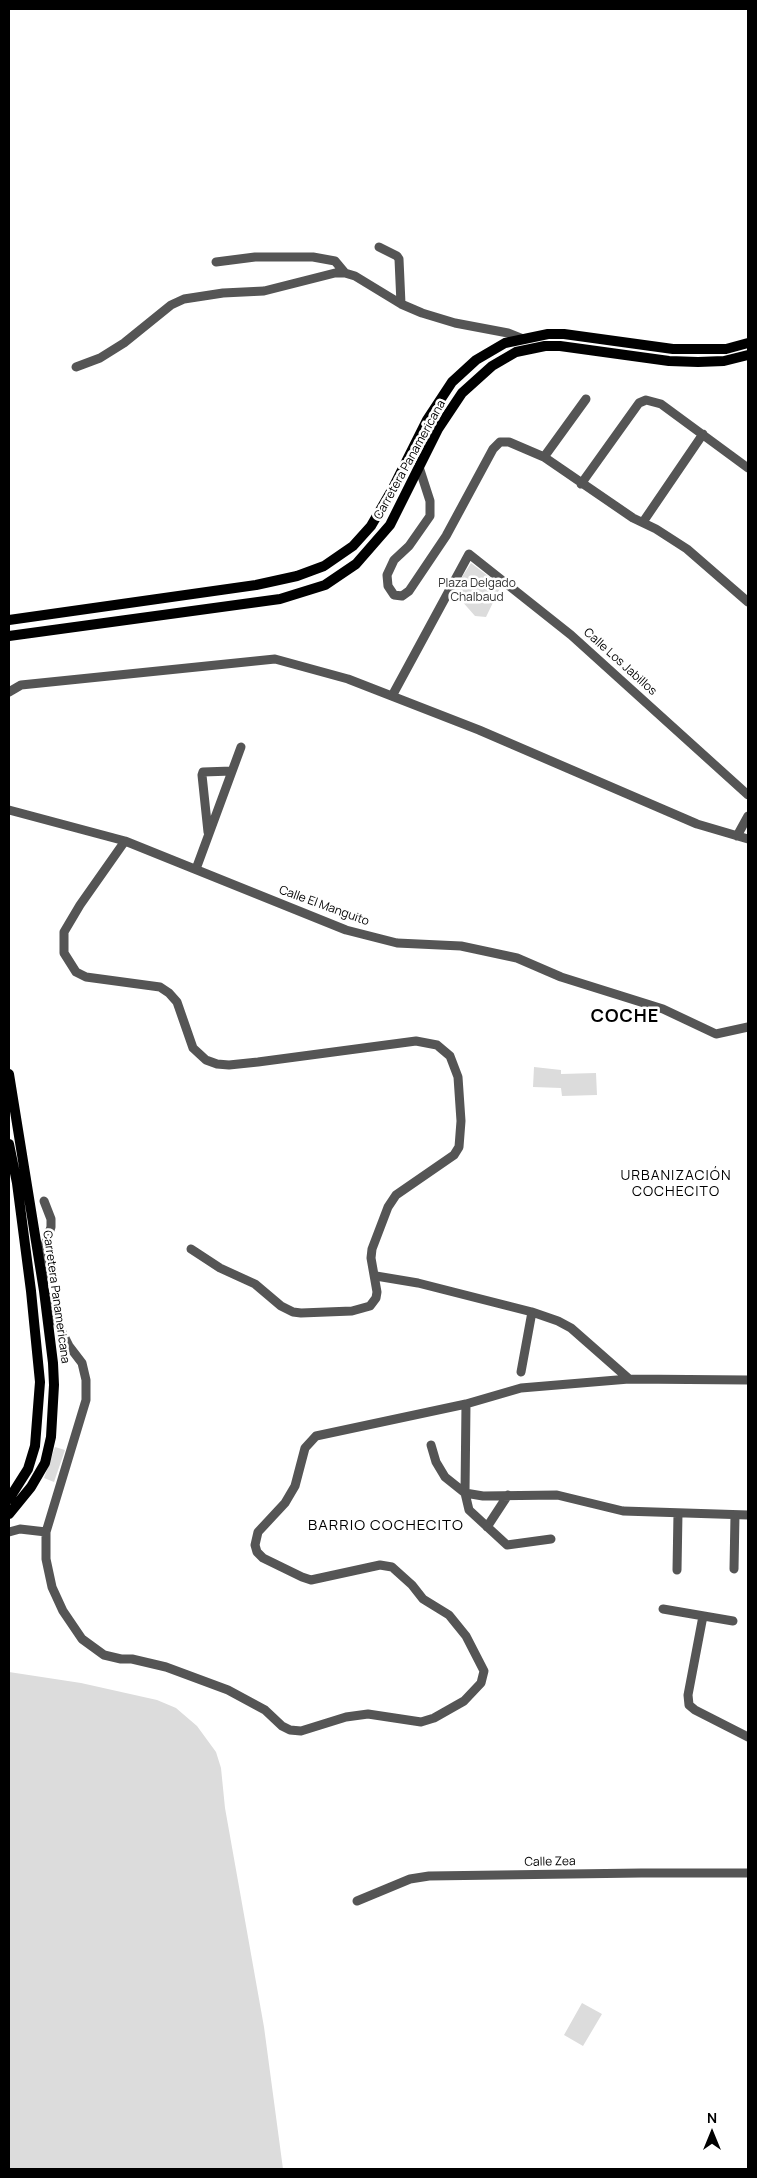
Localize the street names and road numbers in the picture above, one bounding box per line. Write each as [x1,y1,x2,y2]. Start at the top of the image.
street label: Carretera Panamericana [371,398,449,522]
street label: Calle Los Jabillos [581,625,659,699]
street label: Calle El Manguito [277,883,371,929]
street label: Carretera Panamericana [40,1230,72,1364]
street label: Calle Zea [524,1854,576,1870]

